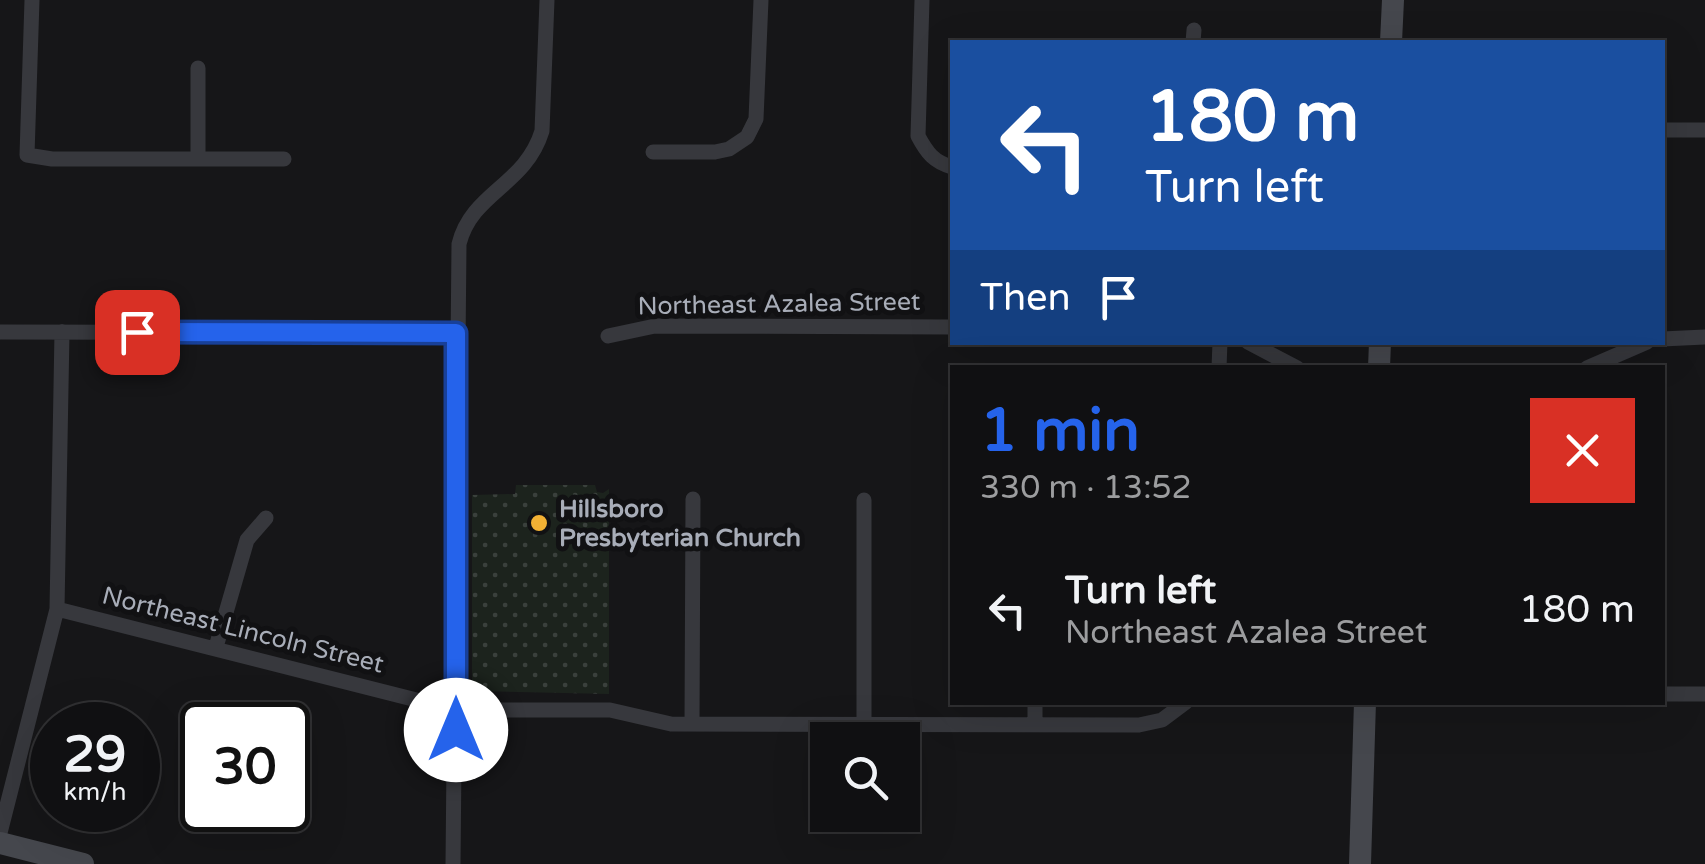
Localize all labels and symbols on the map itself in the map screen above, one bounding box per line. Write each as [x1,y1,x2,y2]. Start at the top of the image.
street label: Northeast Azalea Street [637,287,921,321]
pin [95,290,180,375]
place label: Hillsboro Presbyterian Church [559,494,801,553]
marker: Hillsboro Presbyterian Church [528,512,550,534]
street label: Northeast Lincoln Street [99,580,387,680]
position arrow [404,678,508,782]
speed limit sign: 30 [180,702,310,832]

